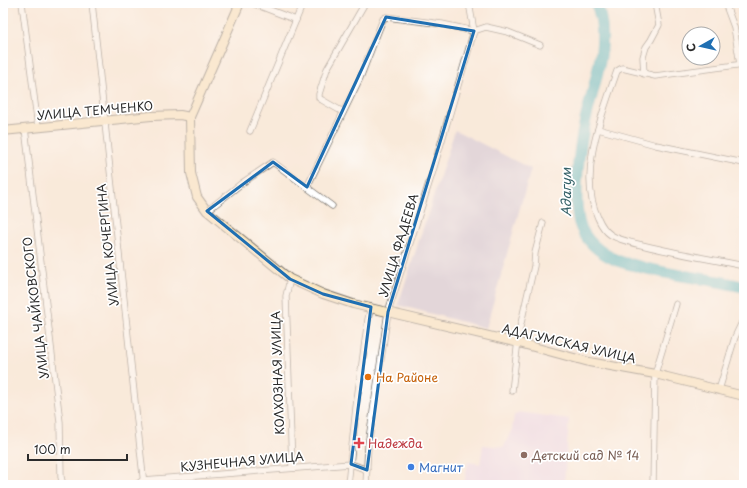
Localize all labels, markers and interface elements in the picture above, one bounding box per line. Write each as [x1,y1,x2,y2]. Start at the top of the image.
north arrow [681,26,721,66]
text: С [682,42,700,53]
street label: УЛИЦА ТЕМЧЕНКО [36,96,154,124]
water label: Адагум [556,167,575,216]
street label: УЛИЦА КОЧЕРГИНА [92,183,122,307]
street label: УЛИЦА ФАДЕЕВА [374,191,422,299]
street label: УЛИЦА ЧАЙКОВСКОГО [17,236,53,380]
street label: КОЛХОЗНАЯ УЛИЦА [266,311,288,435]
street label: АДАГУМСКАЯ УЛИЦА [500,319,638,367]
place label: На Районе [376,368,438,386]
marker: На Районе [363,372,373,382]
place label: Надежда [368,434,423,452]
scale bar [28,436,127,462]
marker: Надежда [353,437,365,449]
text: 100 m [34,440,71,458]
place label: Детский сад № 14 [531,446,640,464]
street label: КУЗНЕЧНАЯ УЛИЦА [180,447,304,475]
marker: Детский сад № 14 [519,450,529,460]
place label: Магнит [419,458,464,476]
marker: Магнит [406,462,416,472]

